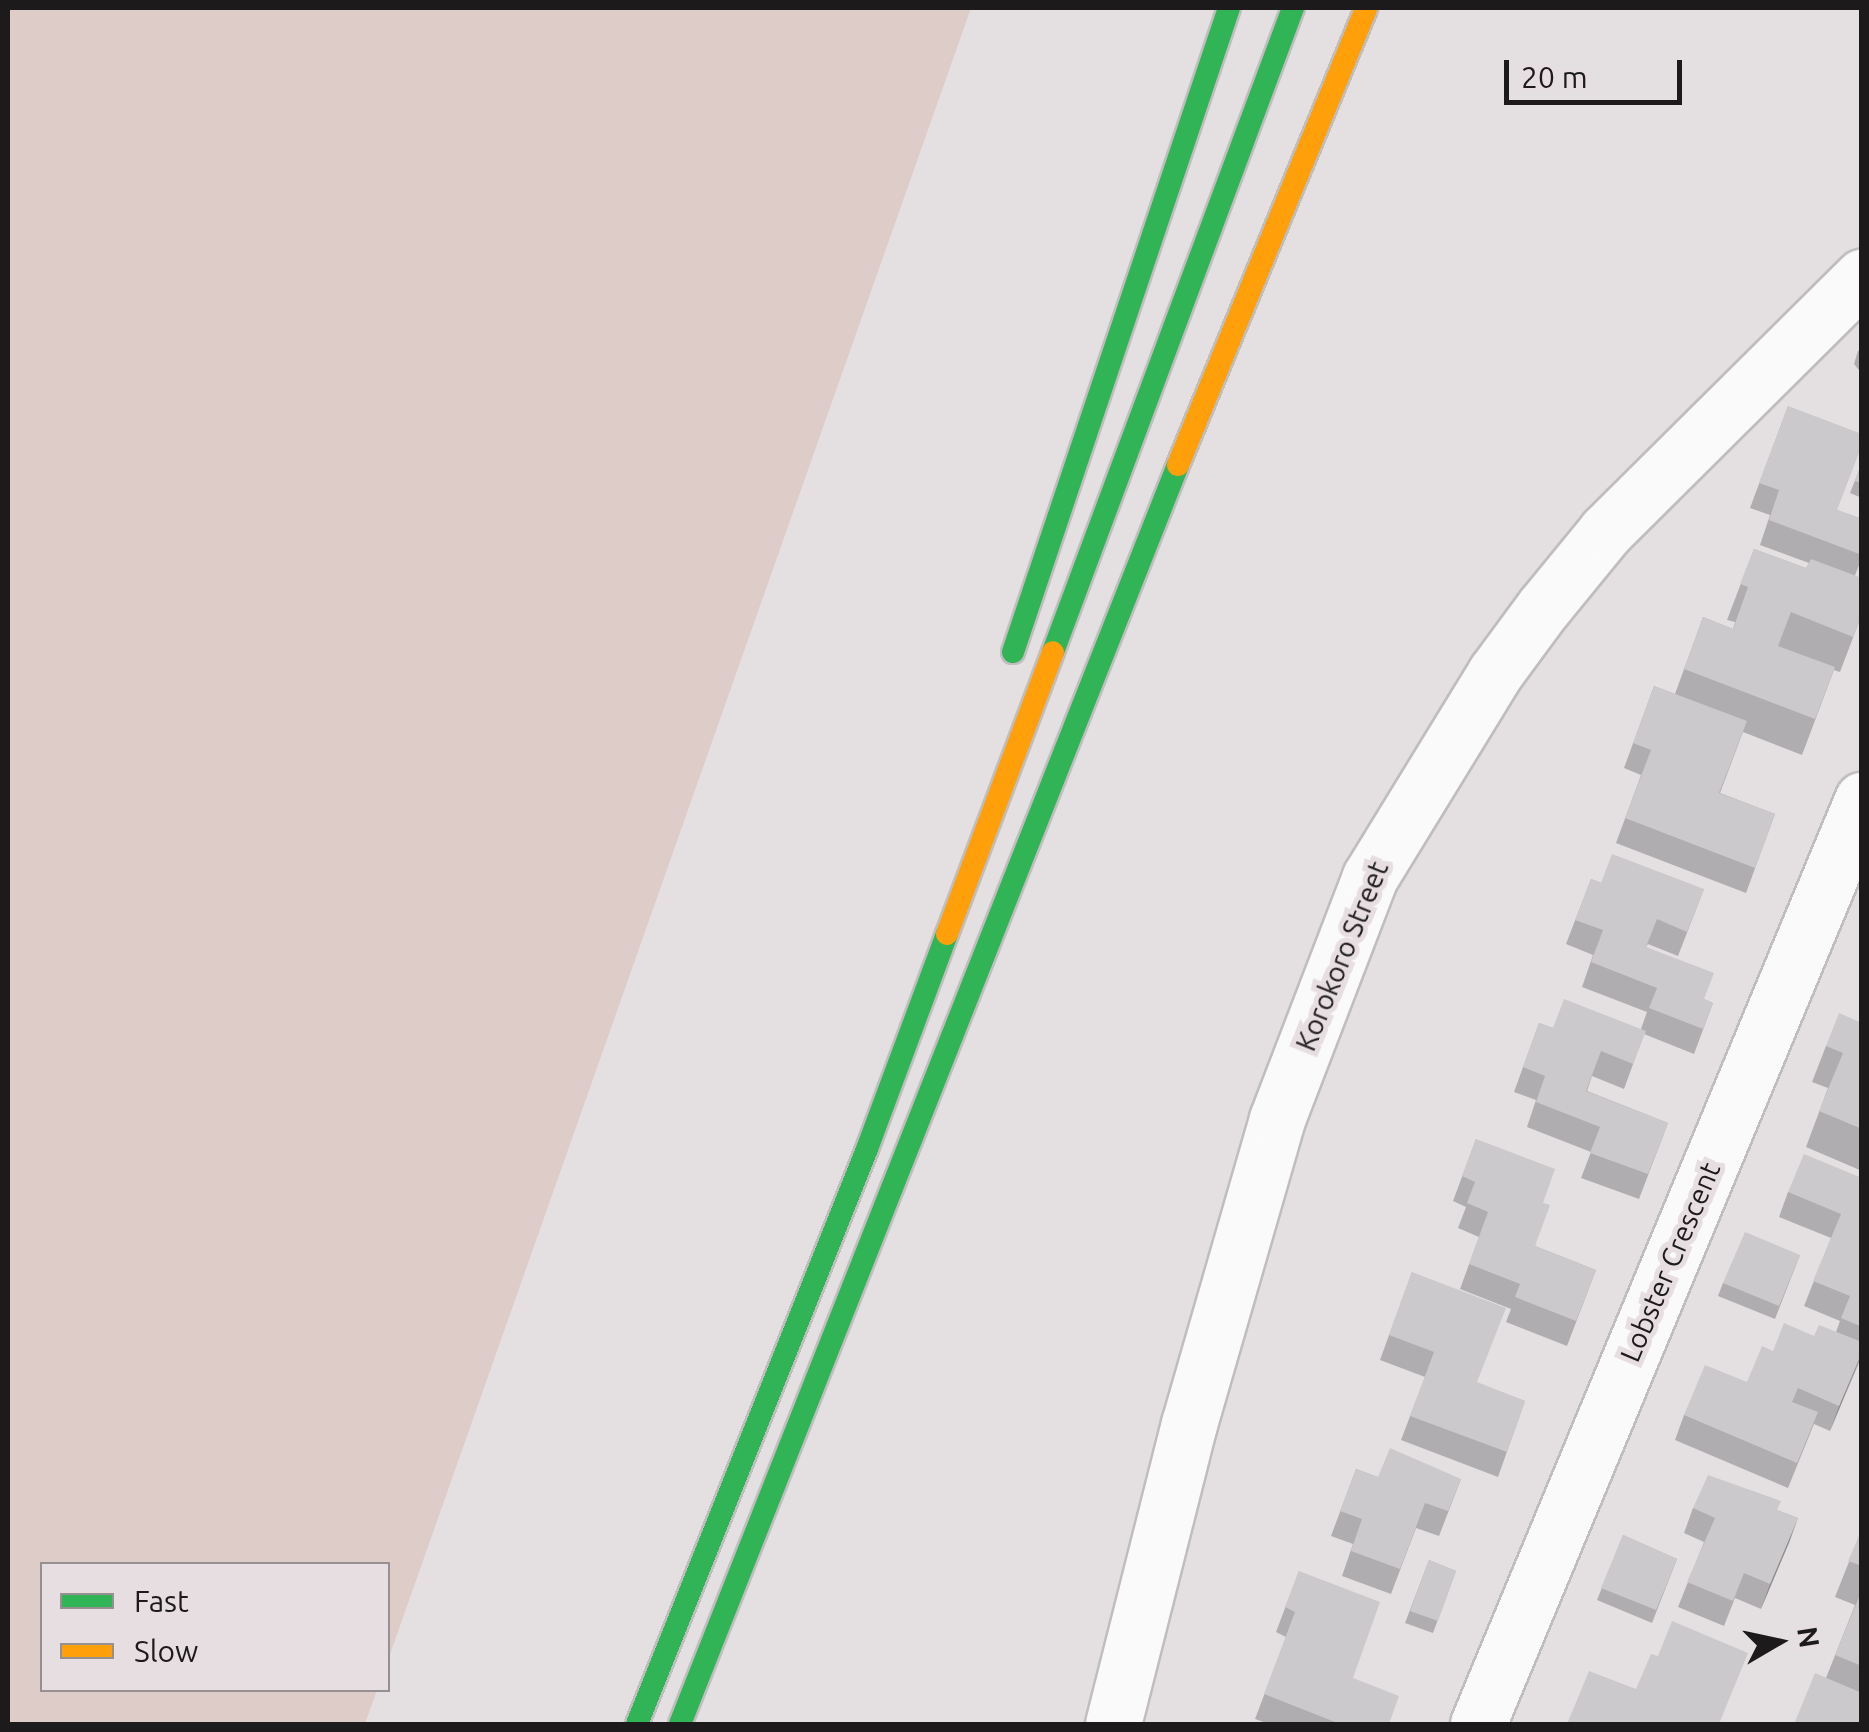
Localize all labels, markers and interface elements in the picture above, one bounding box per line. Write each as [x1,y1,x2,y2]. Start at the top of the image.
scale bar [1509,40,1686,102]
text: 20 m [1521,60,1588,94]
street label: Korokoro Street [1289,856,1395,1056]
street label: Lobster Crescent [1613,1157,1727,1367]
legend [40,1562,390,1692]
text: Fast [134,1584,189,1618]
north arrow [1729,1592,1829,1692]
text: N [1792,1624,1826,1650]
text: Slow [134,1634,198,1668]

